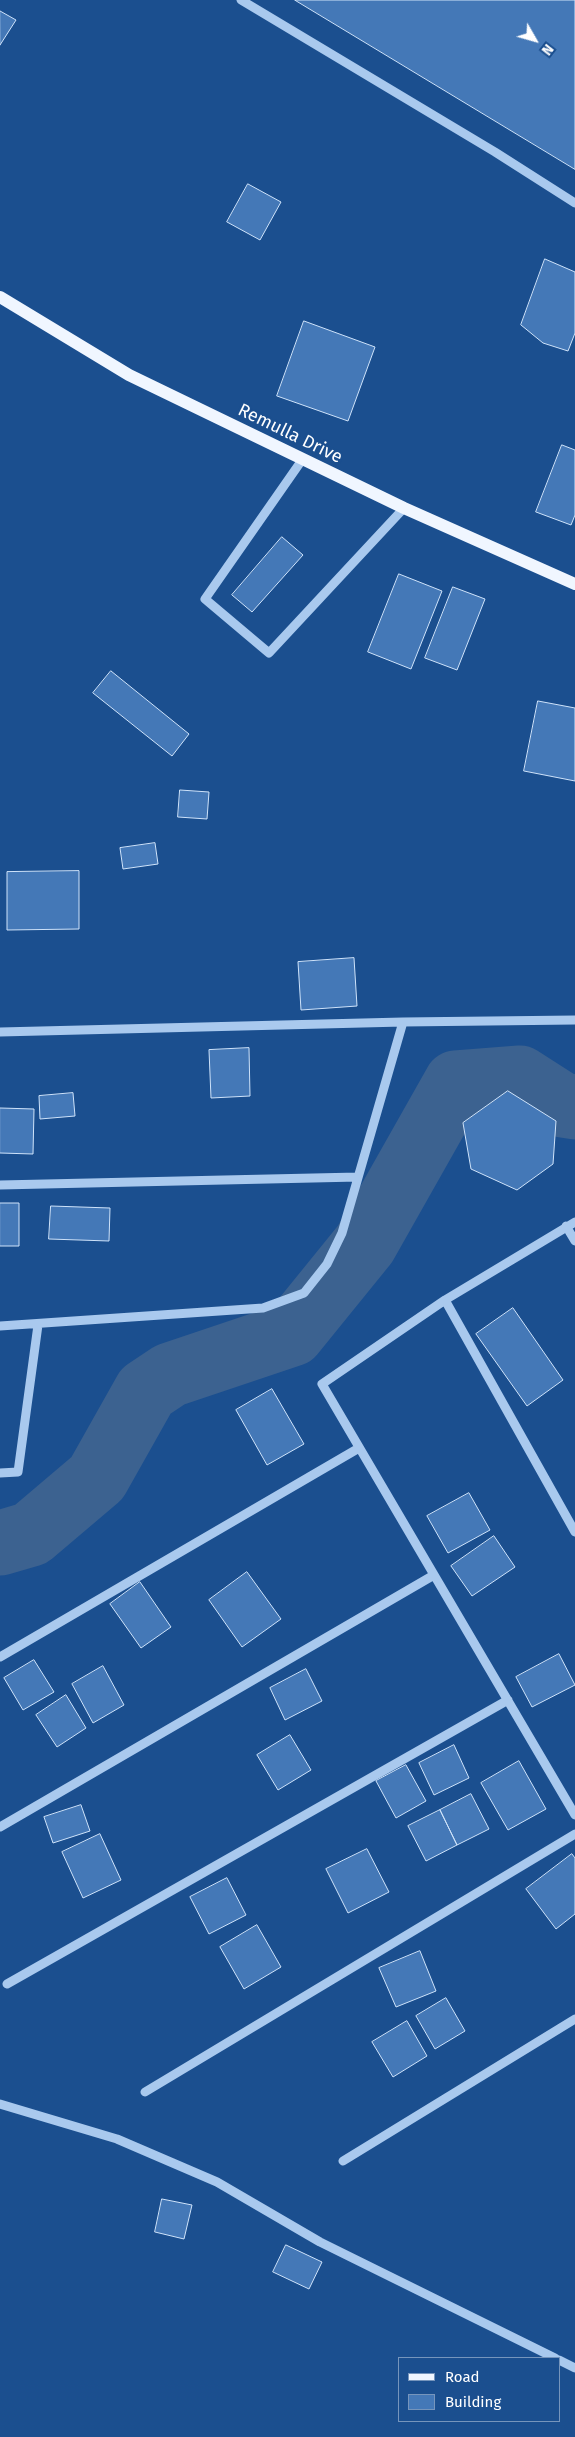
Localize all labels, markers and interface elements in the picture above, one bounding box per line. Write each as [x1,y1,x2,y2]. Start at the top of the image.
north arrow [510,15,560,65]
text: N [538,41,557,58]
street label: Remulla Drive [234,399,346,469]
legend [398,2357,560,2422]
text: Road [445,2368,480,2386]
text: Building [445,2393,501,2411]

